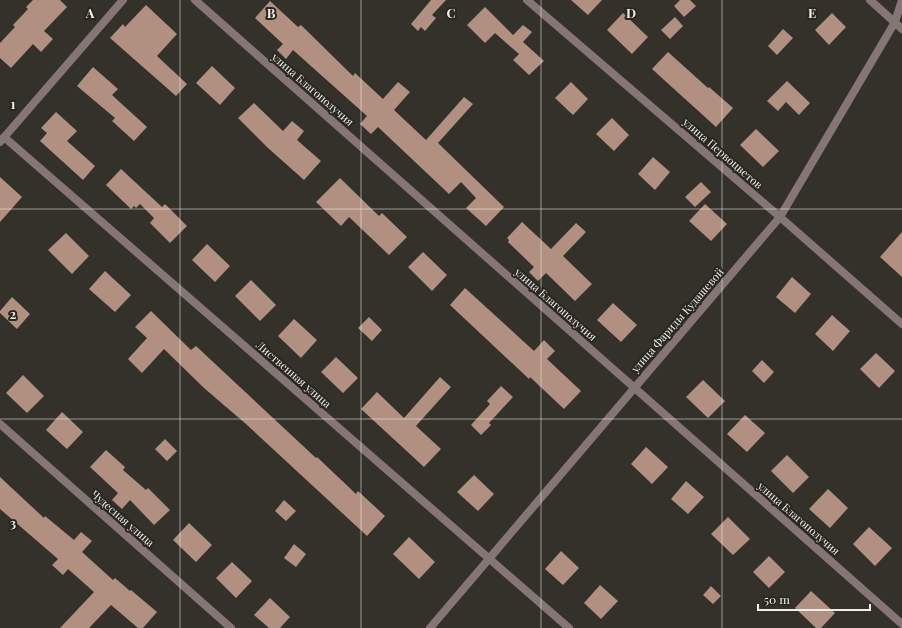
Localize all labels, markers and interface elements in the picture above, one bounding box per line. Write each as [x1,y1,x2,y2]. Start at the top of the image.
text: A [85,4,95,21]
text: B [267,4,276,21]
text: C [446,4,456,21]
text: D [626,4,636,21]
text: E [808,4,816,21]
street label: улица Благополучия [268,48,357,129]
text: 1 [11,95,16,112]
street label: улица Первоцветов [679,114,766,192]
street label: улица Благополучия [511,263,600,344]
street label: улица Фариды Кудашевой [627,264,727,376]
text: 2 [10,305,17,322]
street label: Лиственная улица [253,337,335,411]
street label: улица Благополучия [754,477,843,558]
street label: Чудесная улица [88,486,158,550]
text: 3 [10,514,16,531]
scale bar [758,586,870,612]
text: 50 m [764,591,790,607]

